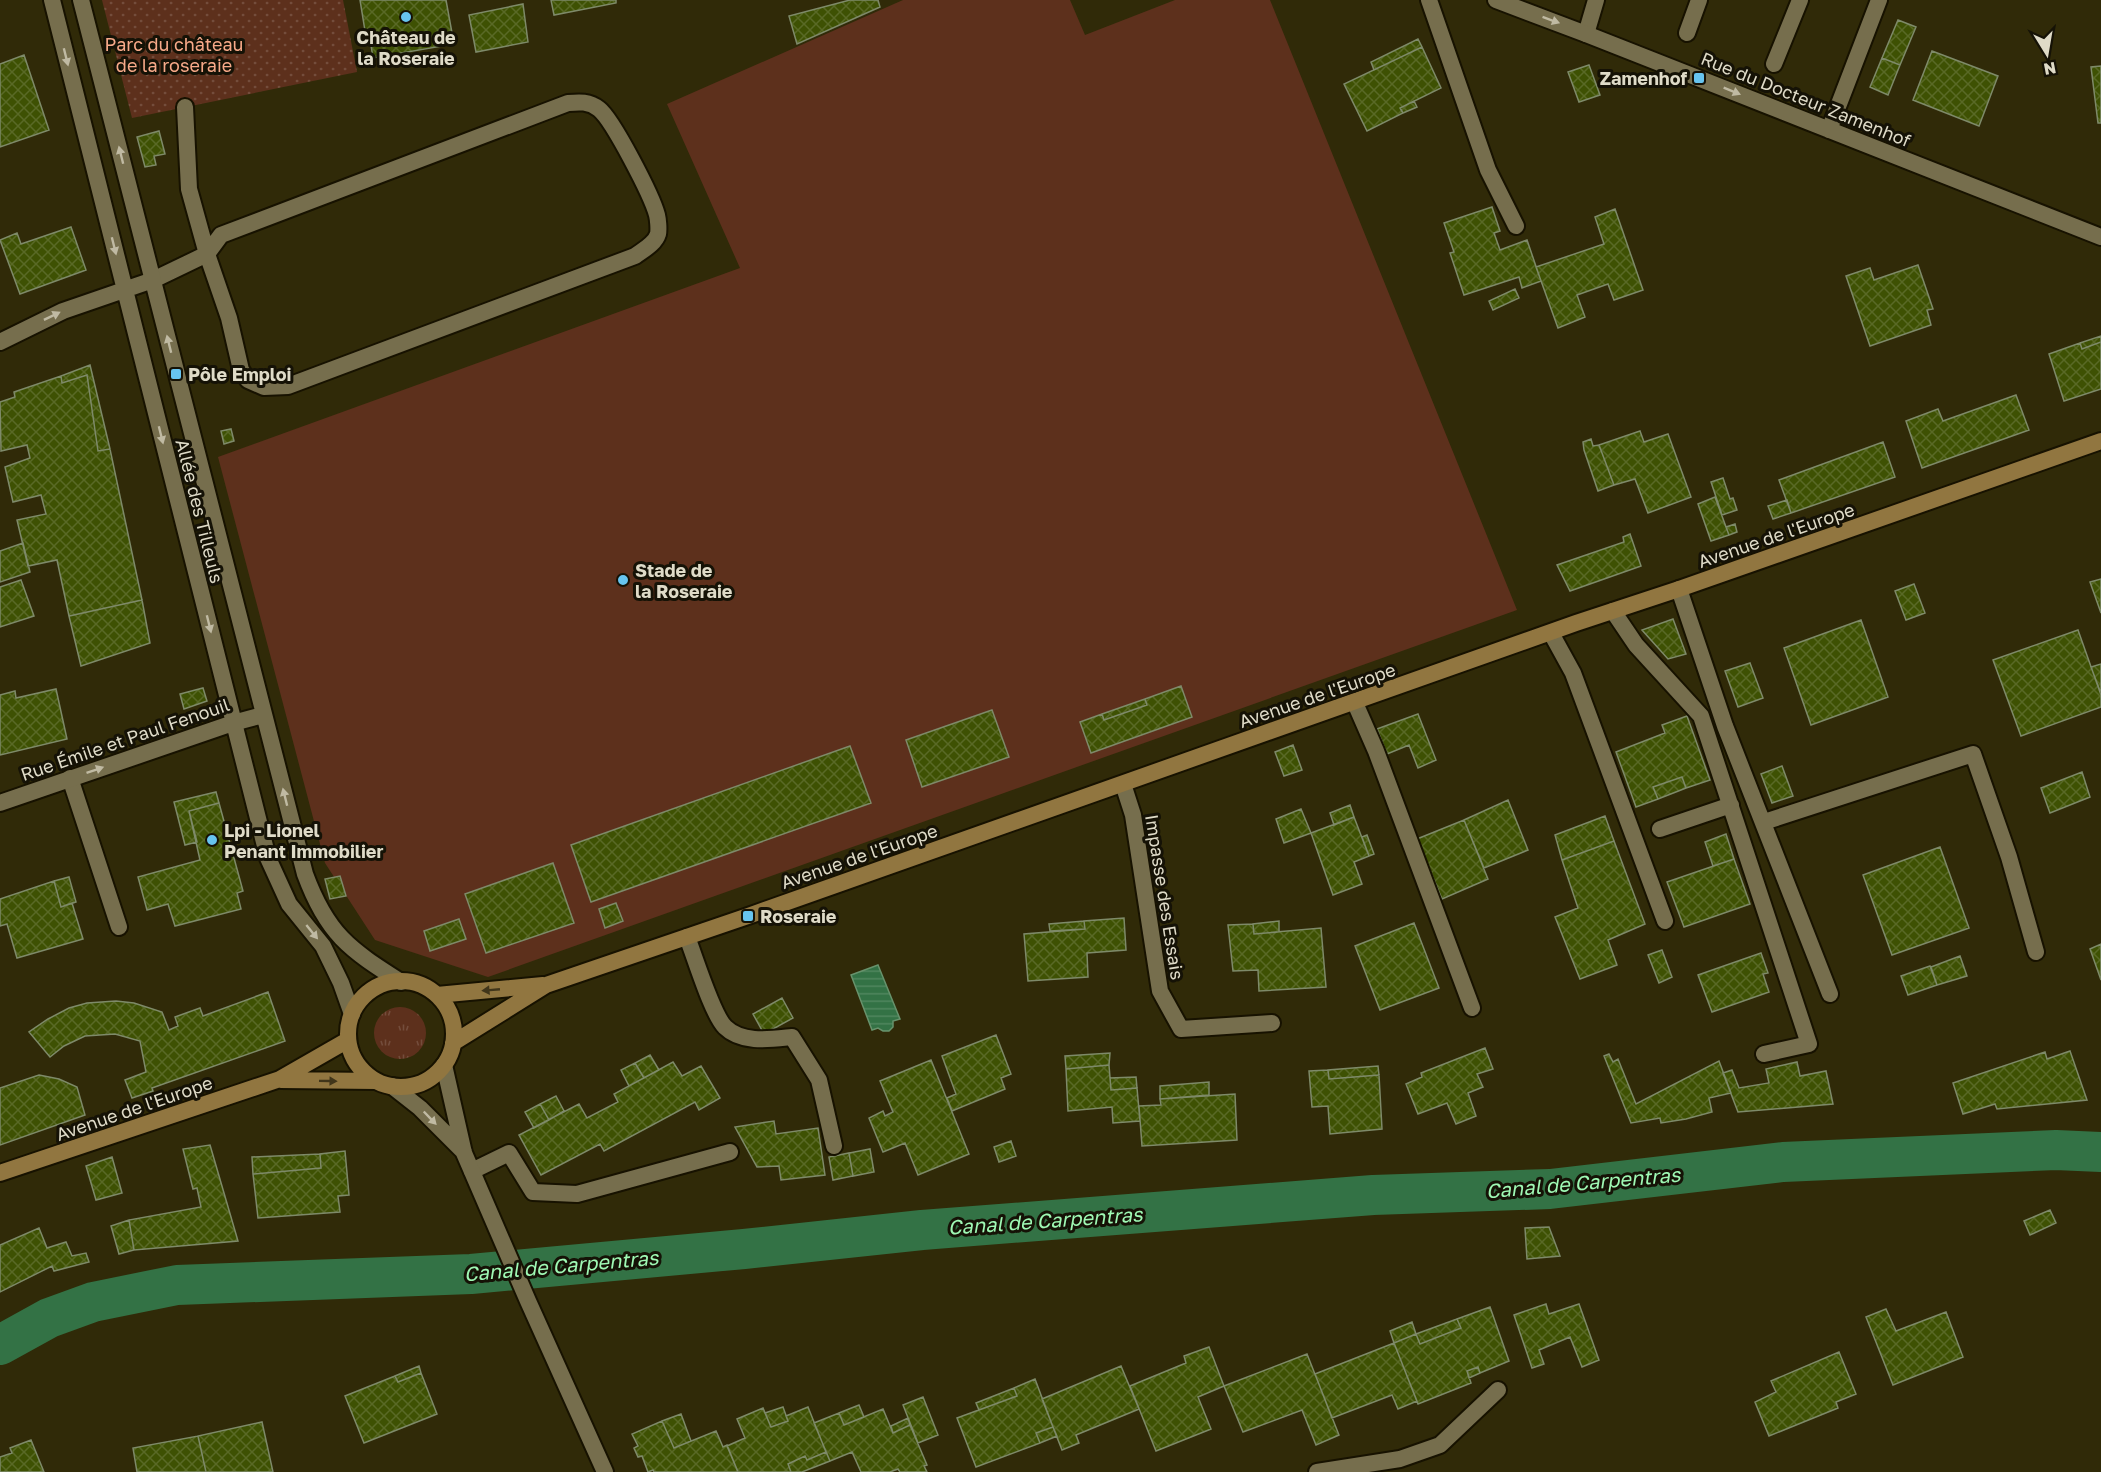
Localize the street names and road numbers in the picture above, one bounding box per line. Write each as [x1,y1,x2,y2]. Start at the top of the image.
street label: Rue du Docteur Zamenhof [1698,47,1914,151]
street label: Allée des Tilleuls [171,437,229,585]
street label: Avenue de l'Europe [1695,498,1857,572]
street label: Avenue de l'Europe [1236,658,1398,732]
street label: Rue Émile et Paul Fenouil [18,693,233,785]
street label: Impasse des Essais [1141,813,1189,981]
street label: Avenue de l'Europe [778,819,940,893]
street label: Avenue de l'Europe [53,1071,215,1145]

